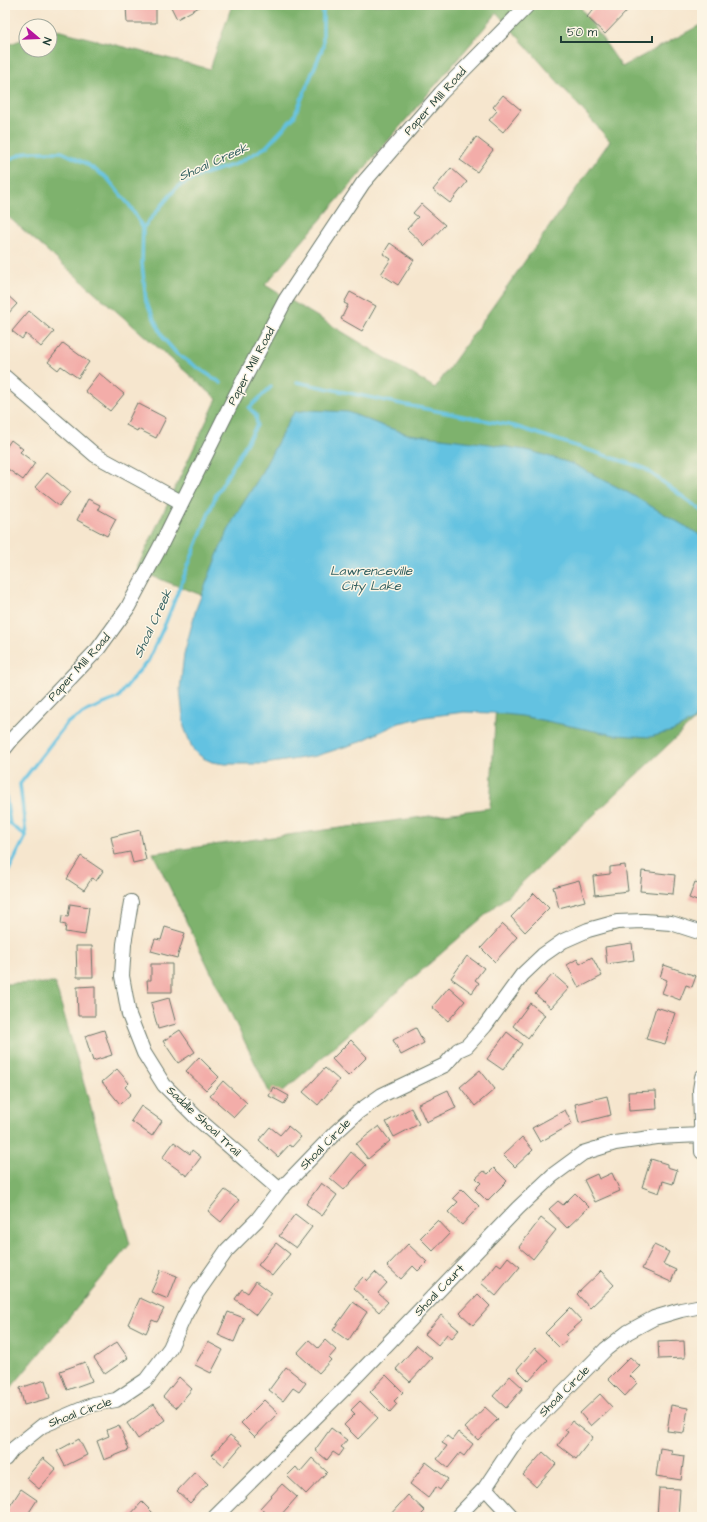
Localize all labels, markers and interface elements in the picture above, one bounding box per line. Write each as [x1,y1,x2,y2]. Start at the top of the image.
north arrow [18,18,58,58]
scale bar [561,18,652,44]
text: 50 m [567,24,598,41]
text: N [39,35,55,47]
street label: Paper Mill Road [400,64,471,139]
water label: Shoal Creek [176,138,252,185]
street label: Paper Mill Road [224,324,279,408]
water label: Lawrenceville City Lake [330,562,413,596]
water label: Shoal Creek [129,585,177,661]
street label: Paper Mill Road [44,630,115,705]
street label: Saddle Shoal Trail [163,1082,245,1161]
street label: Shoal Circle [296,1115,355,1174]
street label: Shoal Court [410,1261,469,1320]
street label: Shoal Circle [535,1362,594,1421]
street label: Shoal Circle [46,1393,115,1432]

